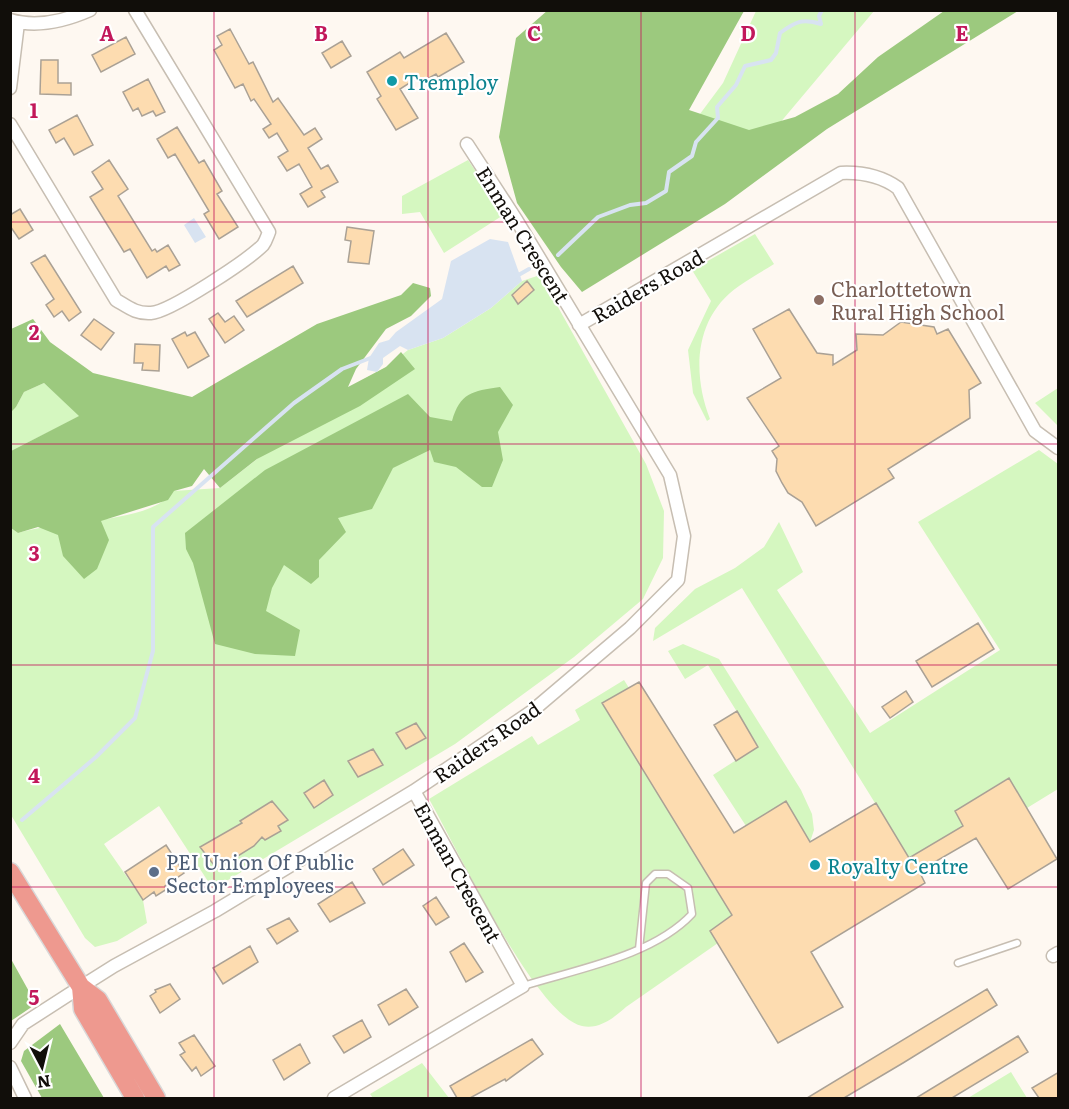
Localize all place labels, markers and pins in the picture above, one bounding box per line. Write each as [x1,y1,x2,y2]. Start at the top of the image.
place label: Tremploy [404,66,499,96]
marker: Tremploy [385,74,399,88]
place label: Charlottetown Rural High School [831,273,1005,326]
marker: Charlottetown Rural High School [812,293,826,307]
place label: PEI Union Of Public Sector Employees [166,846,354,899]
place label: Royalty Centre [827,850,968,880]
marker: Royalty Centre [808,858,822,872]
marker: PEI Union Of Public Sector Employees [147,865,161,879]

